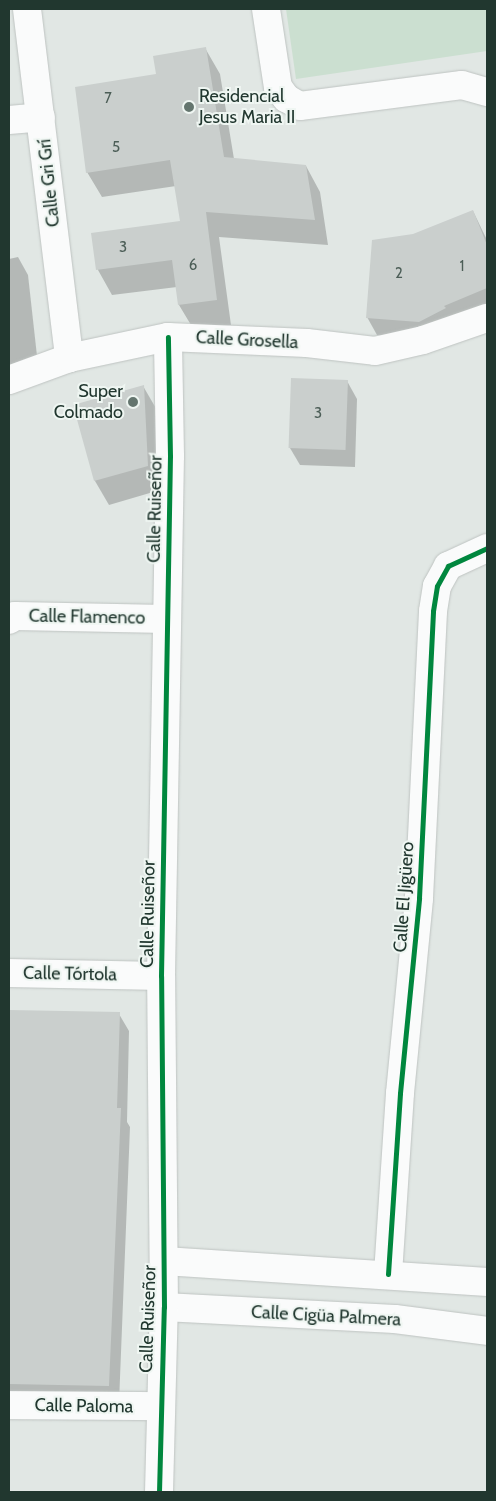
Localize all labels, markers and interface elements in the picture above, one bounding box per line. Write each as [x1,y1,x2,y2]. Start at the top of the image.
place label: Residencial Jesus Maria II [199,86,295,128]
house number: 7 [104,90,112,108]
marker: Residencial Jesus Maria II [183,101,195,113]
street label: Calle Gri Grí [34,138,64,228]
house number: 5 [112,139,120,157]
house number: 3 [119,239,127,257]
house number: 6 [189,257,197,275]
house number: 1 [460,258,464,276]
house number: 2 [395,265,403,283]
street label: Calle Grosella [195,327,299,353]
place label: Super Colmado [54,381,123,424]
marker: Super Colmado [127,396,139,408]
house number: 3 [314,405,322,423]
street label: Calle Ruiseñor [143,455,167,563]
street label: Calle Flamenco [28,605,146,629]
street label: Calle El Jigüero [389,841,419,953]
street label: Calle Ruiseñor [136,860,160,968]
street label: Calle Tórtola [23,962,117,986]
street label: Calle Ruiseñor [135,1265,161,1373]
street label: Calle Cigüa Palmera [250,1301,402,1331]
street label: Calle Paloma [35,1394,133,1418]

